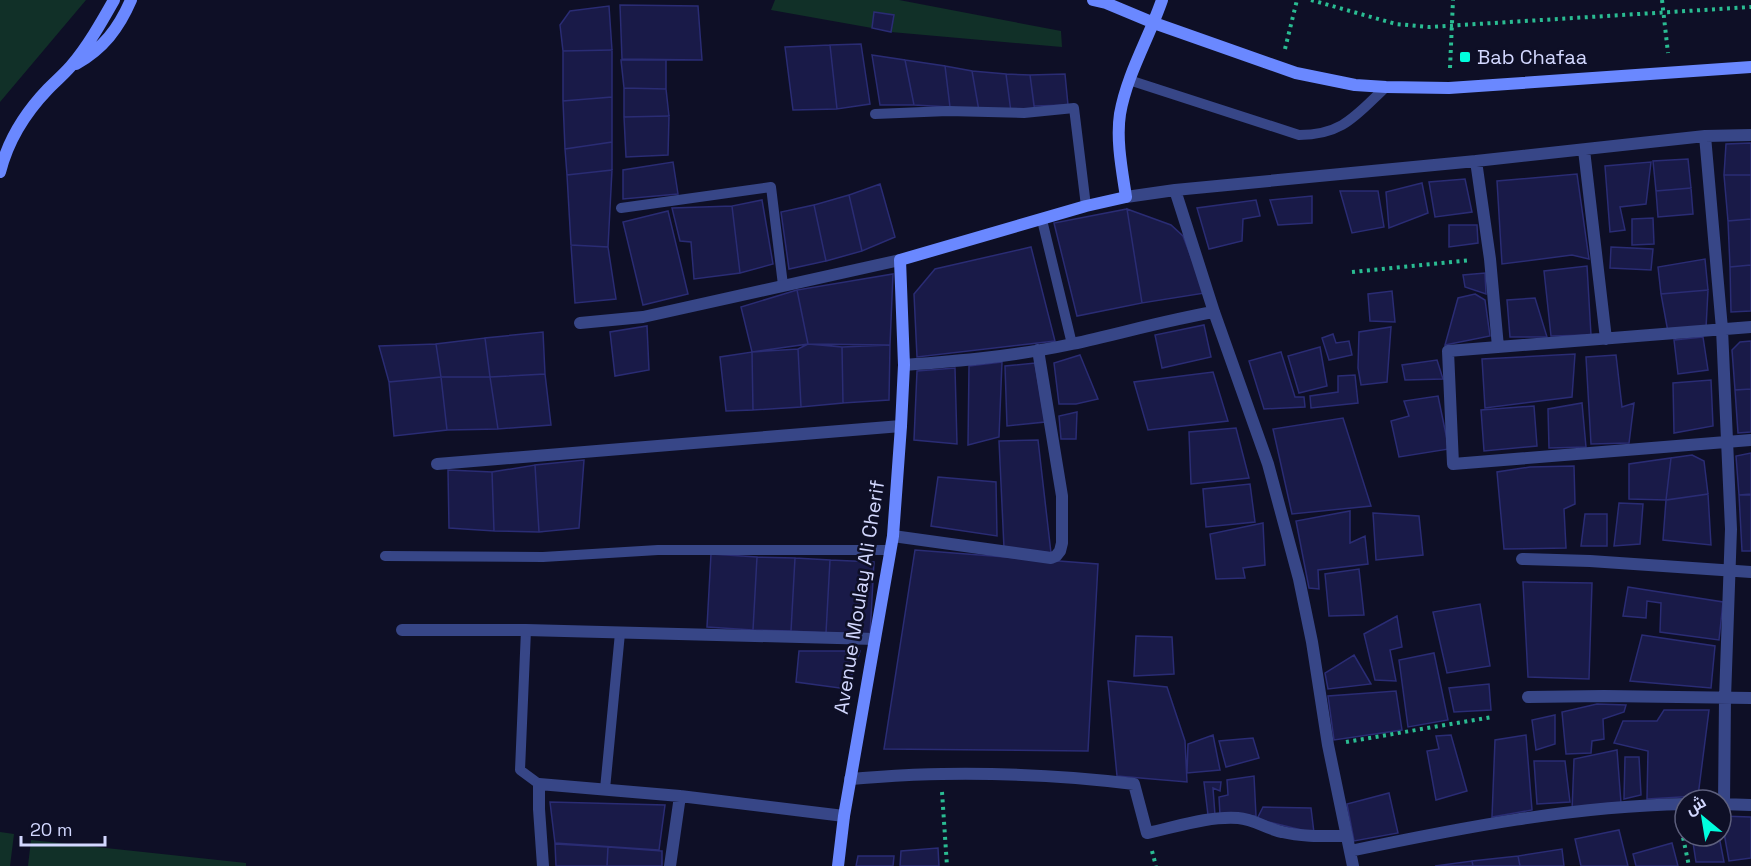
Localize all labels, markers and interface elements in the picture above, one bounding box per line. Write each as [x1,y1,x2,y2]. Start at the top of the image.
place label: Bab Chafaa [1477,44,1587,70]
marker: Bab Chafaa [1458,50,1472,64]
street label: Avenue Moulay Ali Cherif [828,478,890,716]
north arrow [1673,788,1733,848]
text: ش [1682,791,1710,820]
scale bar [21,809,105,847]
text: 20 m [30,818,73,841]

